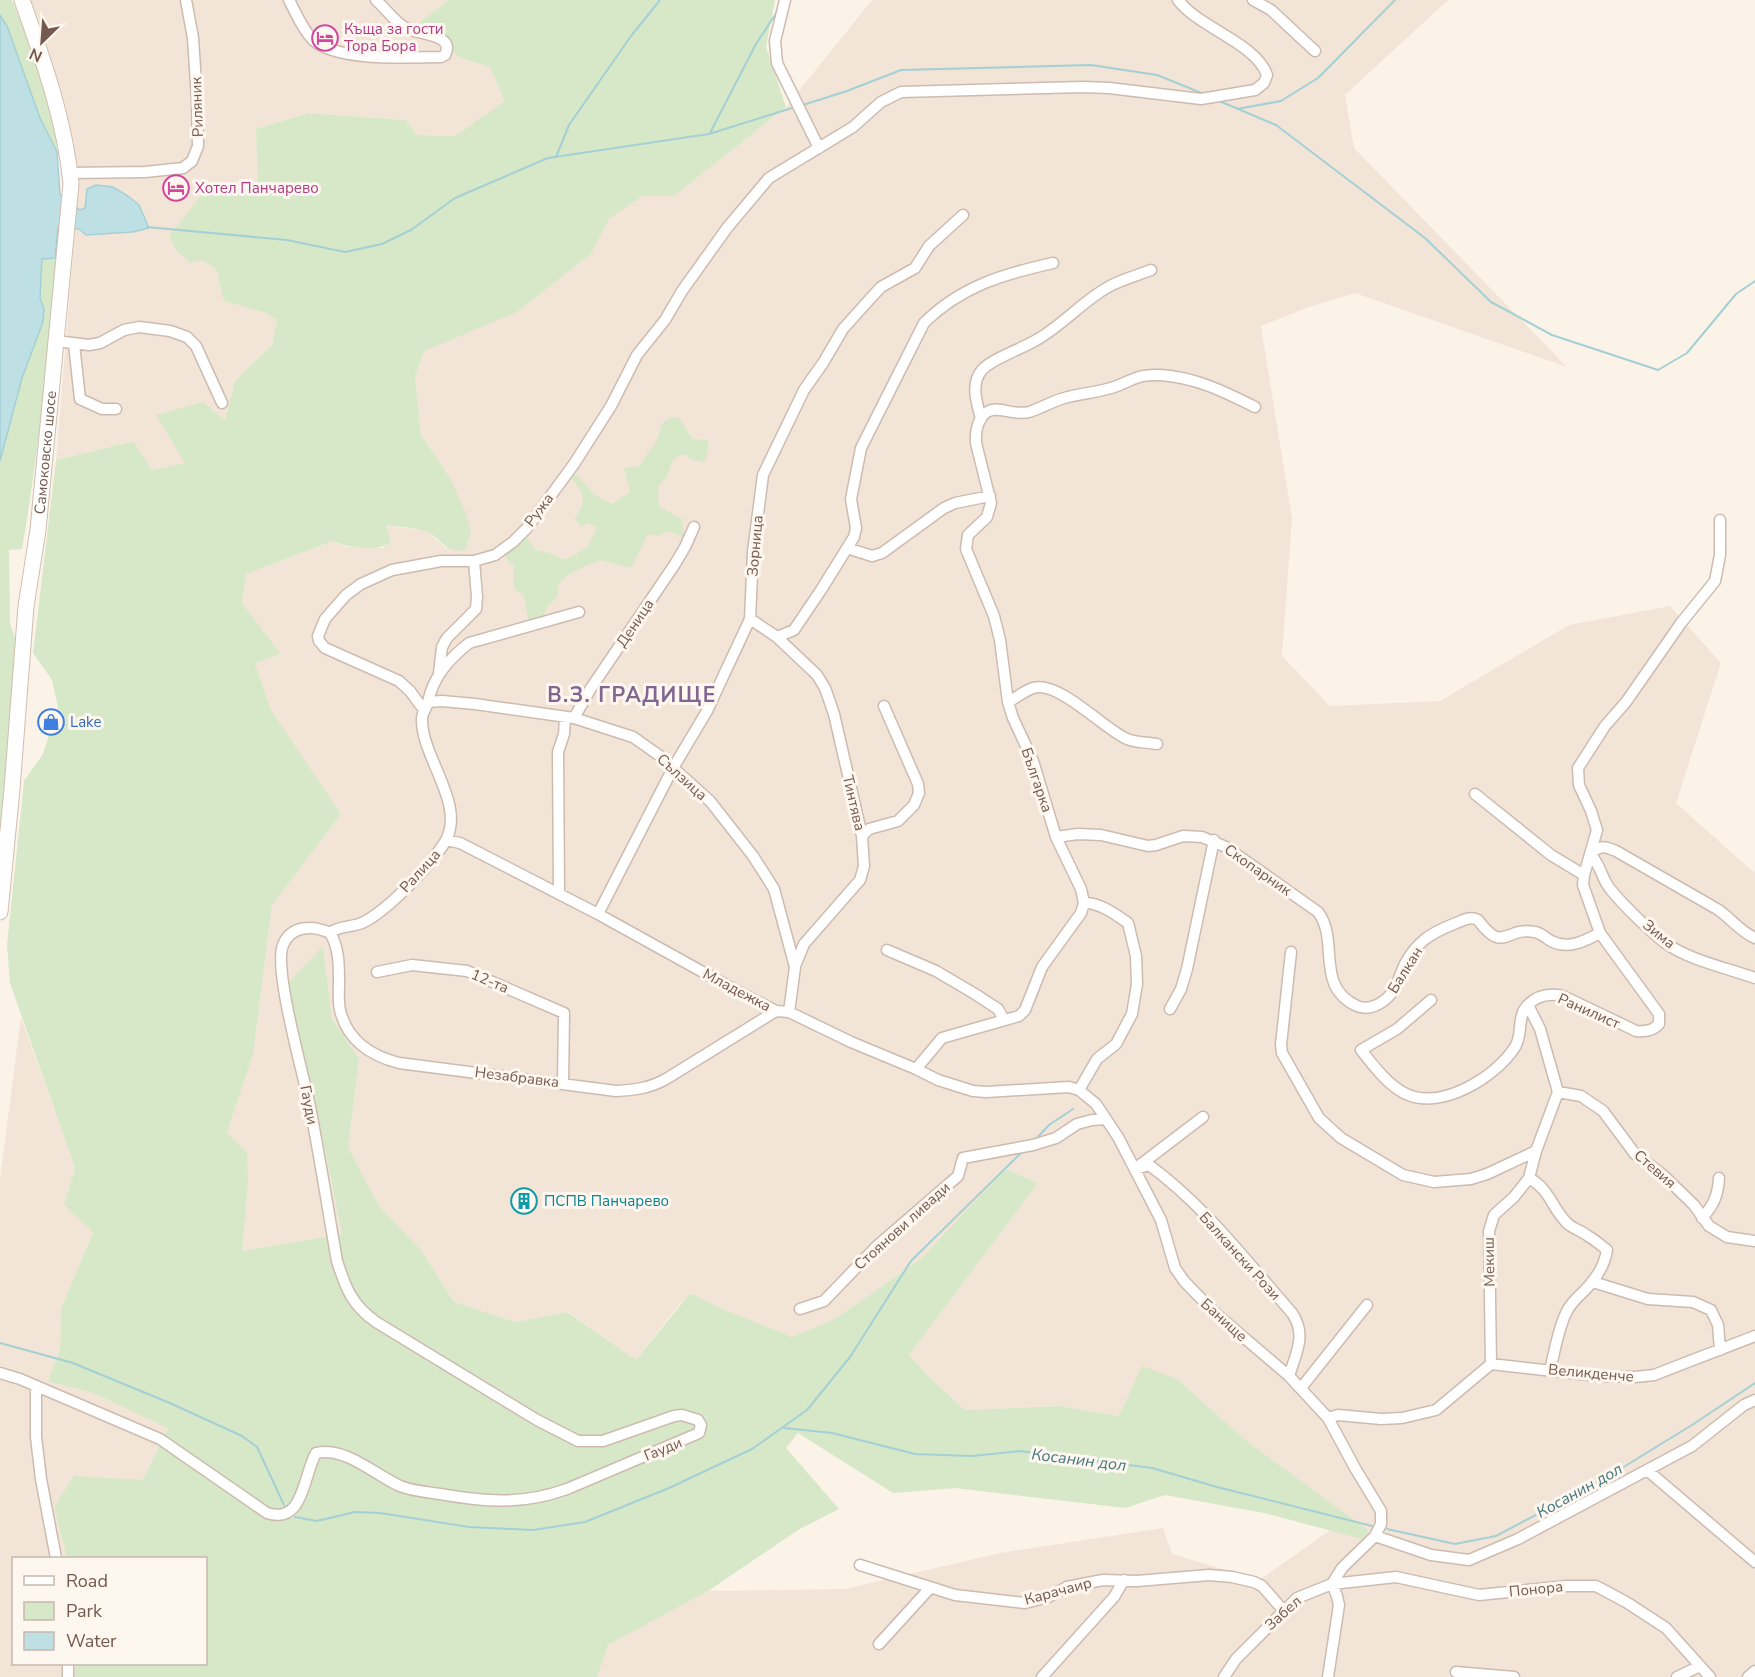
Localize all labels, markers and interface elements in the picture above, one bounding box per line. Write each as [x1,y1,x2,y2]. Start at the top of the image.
north arrow [12,12,72,72]
place label: Къща за гости Тора Бора [344,19,444,56]
hotel icon: Къща за гости Тора Бора [310,23,340,53]
text: N [26,42,46,67]
street label: Риляник [186,76,208,137]
hotel icon: Хотел Панчарево [161,173,191,203]
place label: Хотел Панчарево [195,178,319,198]
street label: Самоковско шосе [30,390,61,515]
street label: Ружа [520,489,558,531]
street label: Зорница [742,514,768,578]
street label: Деница [611,595,659,651]
district label: В.З. ГРАДИЩЕ [547,681,717,709]
shop icon: Lake [36,707,66,737]
place label: Lake [70,712,101,732]
street label: Българка [1017,745,1057,815]
street label: Сълзица [653,749,711,805]
street label: Тинтява [838,773,870,833]
street label: Скопарник [1220,840,1296,901]
street label: Ралица [395,845,445,897]
street label: Зима [1639,915,1679,953]
street label: Балкан [1383,943,1427,997]
street label: 12-та [468,964,512,998]
street label: Младежка [700,964,774,1016]
street label: Ранилист [1555,988,1624,1034]
street label: Незабравка [474,1062,560,1092]
street label: Гауди [295,1084,323,1126]
street label: Стевия [1630,1145,1680,1193]
street label: Стоянови ливади [850,1178,954,1274]
building icon: ПСПВ Панчарево [509,1186,539,1216]
place label: ПСПВ Панчарево [544,1191,669,1211]
street label: Балкански Рози [1195,1207,1285,1305]
street label: Мекиш [1479,1237,1499,1287]
street label: Банище [1196,1294,1252,1346]
street label: Великденче [1547,1359,1635,1387]
street label: Гауди [641,1432,685,1466]
water label: Косанин дол [1030,1443,1127,1477]
water label: Косанин дол [1533,1458,1626,1524]
legend [12,1557,207,1665]
text: Road [66,1569,108,1593]
street label: Карачаир [1022,1572,1094,1610]
street label: Понора [1508,1576,1564,1602]
street label: Забел [1260,1591,1306,1635]
text: Park [66,1599,103,1623]
text: Water [66,1629,117,1653]

